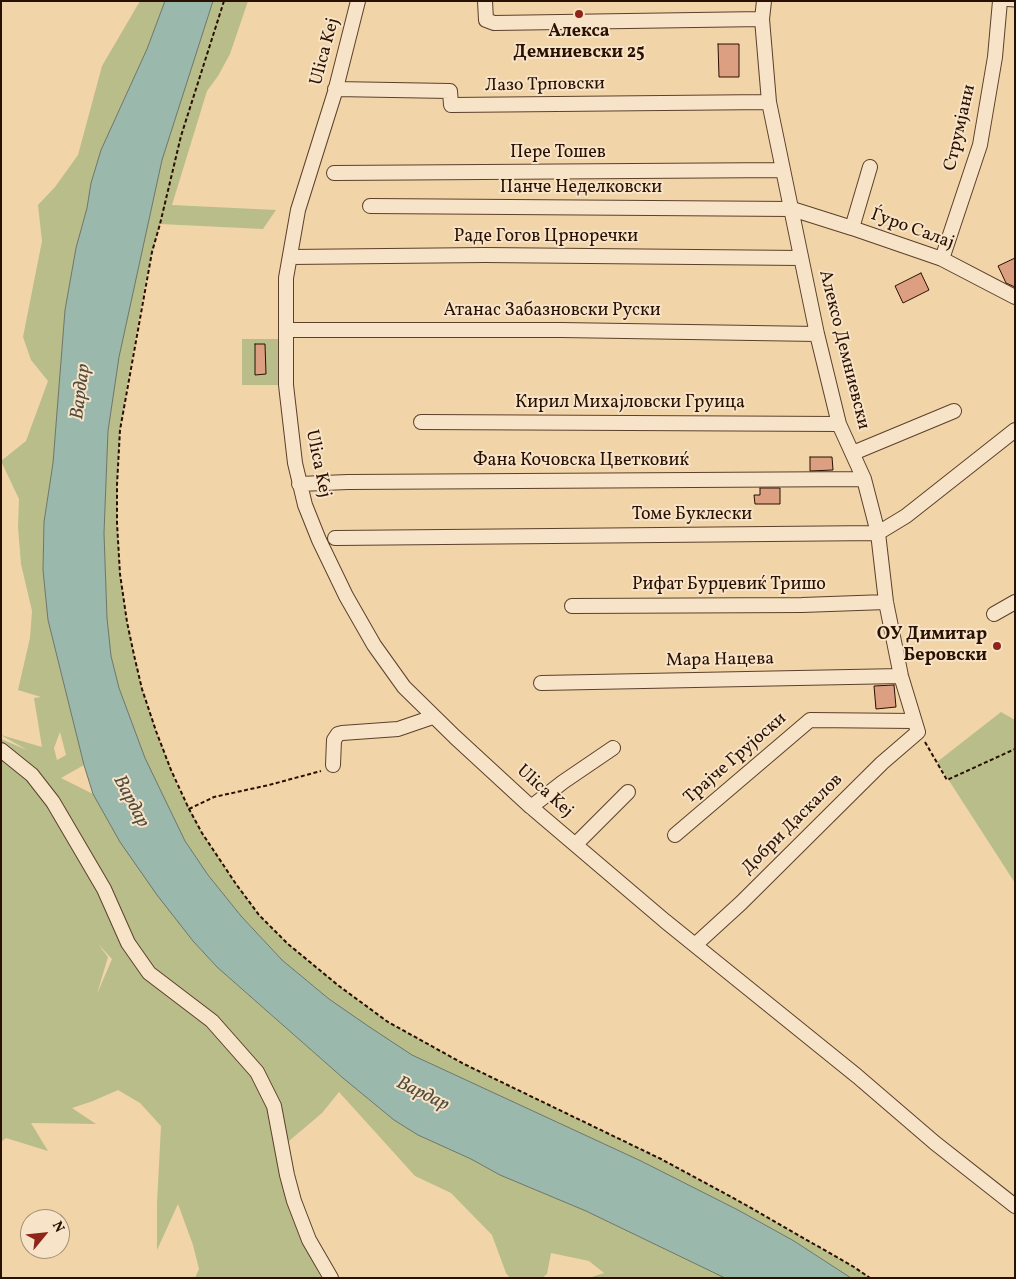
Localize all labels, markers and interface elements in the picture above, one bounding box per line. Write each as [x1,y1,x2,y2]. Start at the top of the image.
marker: Алекса Демниевски 25 [573,8,585,20]
street label: Ulica Kej [307,16,345,88]
place label: Алекса Демниевски 25 [513,22,645,64]
street label: Лазо Трповски [485,74,605,98]
street label: Струмјани [941,83,981,173]
street label: Пере Тошев [510,143,606,165]
street label: Панче Неделковски [500,178,662,200]
street label: Ѓуро Салај [867,205,957,255]
street label: Раде Гогов Црноречки [454,227,638,249]
street label: Алексо Демниевски [813,268,873,432]
street label: Атанас Забазновски Руски [443,301,661,323]
water label: Вардар [67,363,97,421]
street label: Кирил Михајловски Груица [515,393,745,415]
street label: Ulica Kej [299,428,335,500]
street label: Фана Кочовска Цветковиќ [473,451,689,473]
street label: Томе Буклески [632,505,752,527]
street label: Рифат Бурџевиќ Тришо [632,575,826,597]
place label: ОУ Димитар Беровски [877,625,987,668]
marker: ОУ Димитар Беровски [991,640,1003,652]
street label: Мара Нацева [666,649,774,673]
street label: Трајче Грујоски [680,709,792,809]
street label: Ulica Kej [511,761,577,823]
street label: Добри Даскалов [738,770,848,880]
water label: Вардар [107,772,153,832]
water label: Вардар [392,1073,452,1117]
north arrow [20,1209,70,1259]
text: N [47,1218,69,1236]

